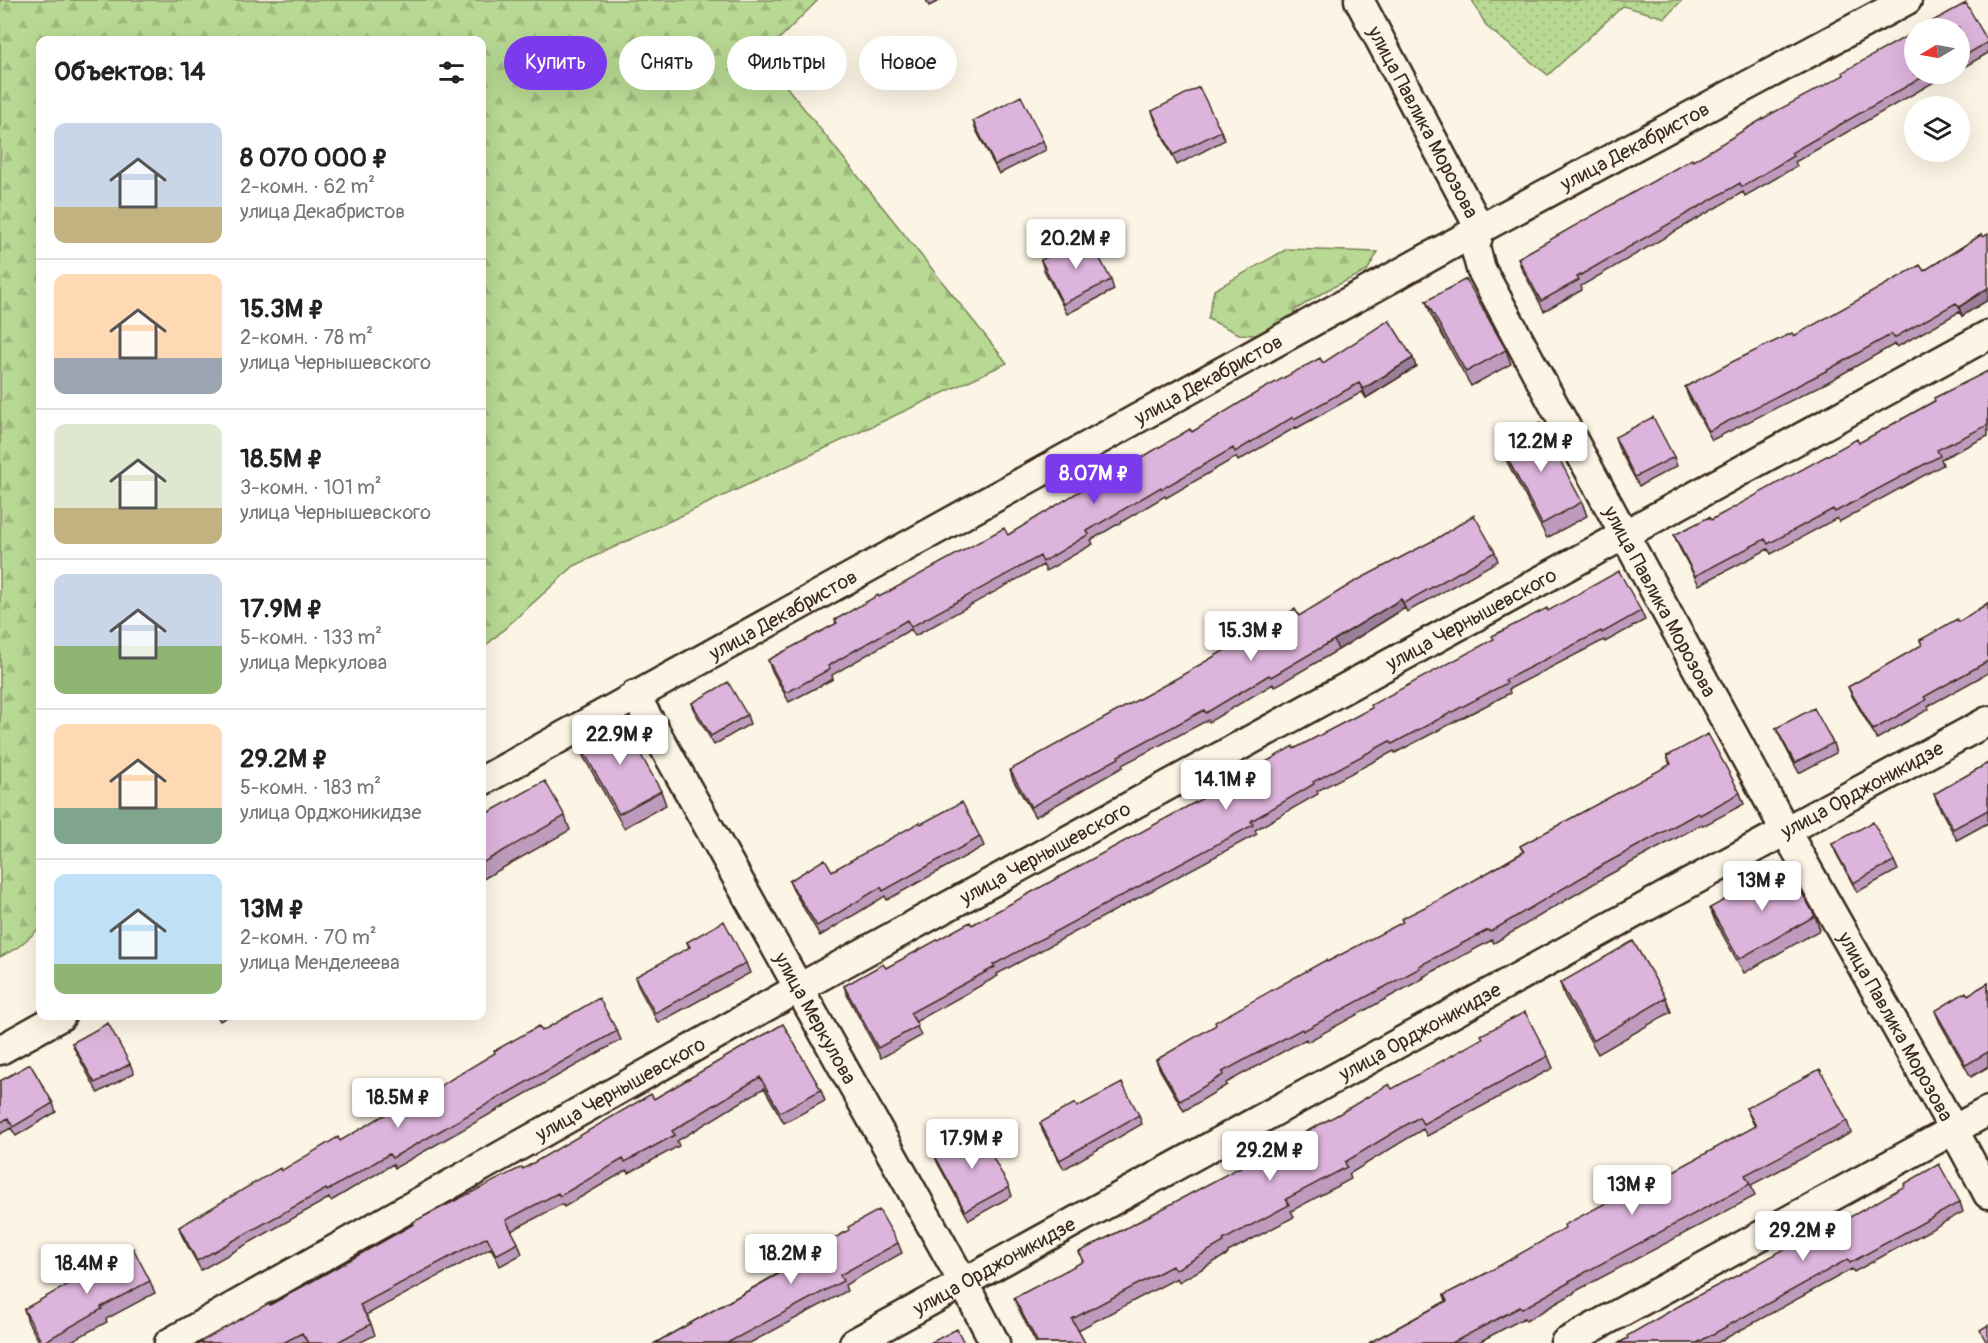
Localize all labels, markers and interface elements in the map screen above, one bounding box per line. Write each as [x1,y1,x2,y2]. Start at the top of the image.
north arrow [1904,18,1970,84]
map controls [1904,18,1970,162]
street label: улица Павлика Морозова [1362,21,1484,223]
chip: Купить [504,36,607,90]
chip: Снять [619,36,715,90]
chip: Фильтры [727,36,847,90]
chip: Новое [859,36,957,90]
text: Объектов: 14 [54,56,205,88]
icon: filters [435,56,468,89]
street label: улица Декабристов [1555,96,1714,197]
button: layers [1904,96,1970,162]
text: 8 070 000 ₽ [240,142,388,174]
icon: home [102,147,174,219]
text: 2-комн. · 62 m² [240,174,375,199]
text: улица Декабристов [240,199,405,224]
pin: 20.2M ₽ [1021,219,1131,270]
text: 20.2M ₽ [1040,226,1112,251]
text: 15.3M ₽ [240,293,324,325]
icon: home [102,298,174,370]
text: 2-комн. · 78 m² [240,325,373,350]
street label: улица Декабристов [1129,329,1287,431]
text: улица Чернышевского [240,350,431,375]
pin: 12.2M ₽ [1486,422,1596,473]
text: 12.2M ₽ [1508,429,1574,454]
text: 18.5M ₽ [240,443,323,475]
icon: home [102,448,174,520]
pin: 8.07M ₽ [1039,454,1149,505]
text: 8.07M ₽ [1059,461,1129,486]
text: 3-комн. · 101 m² [240,475,382,500]
text: улица Чернышевского [240,500,431,525]
street label: улица Павлика Морозова [1597,501,1722,702]
street label: улица Чернышевского [1381,562,1561,677]
street label: улица Декабристов [704,564,862,666]
text: 17.9M ₽ [240,593,323,625]
icon: home [102,598,174,670]
pin: 15.3M ₽ [1196,611,1306,662]
text: 15.3M ₽ [1219,618,1283,643]
text: 5-комн. · 133 m² [240,625,382,650]
text: улица Меркулова [240,650,387,675]
pin: 22.9M ₽ [565,715,675,766]
text: 22.9M ₽ [586,722,654,747]
street label: улица Орджоникидзе [1776,735,1948,845]
text: 29.2M ₽ [240,743,328,775]
icon: home [102,748,174,820]
pin: 14.1M ₽ [1171,760,1281,811]
text: 14.1M ₽ [1195,767,1257,792]
text: 5-комн. · 183 m² [240,775,381,800]
street label: улица Чернышевского [955,796,1135,911]
text: улица Орджоникидзе [240,800,421,825]
pin: 13M ₽ [1720,861,1804,912]
text: 13M ₽ [1737,868,1787,893]
text: 13M ₽ [240,893,305,925]
icon: home [102,898,174,970]
text: 2-комн. · 70 m² [240,925,377,950]
street label: улица Павлика Морозова [1832,926,1959,1126]
street label: улица Меркулова [768,947,862,1089]
text: улица Менделеева [240,950,400,975]
street label: улица Орджоникидзе [1334,977,1506,1087]
street label: улица Чернышевского [530,1031,710,1147]
pin: 18.5M ₽ [343,1078,453,1129]
text: 18.5M ₽ [366,1085,430,1110]
pin: 17.9M ₽ [917,1119,1027,1170]
text: 17.9M ₽ [940,1126,1004,1151]
pin: 29.2M ₽ [1215,1131,1325,1182]
text: 29.2M ₽ [1236,1138,1304,1163]
pin: 13M ₽ [1590,1165,1674,1216]
text: 13M ₽ [1607,1172,1657,1197]
street label: улица Орджоникидзе [908,1211,1080,1321]
pin: 29.2M ₽ [1748,1211,1858,1262]
text: 29.2M ₽ [1769,1218,1837,1243]
pin: 18.2M ₽ [736,1234,846,1285]
text: 18.2M ₽ [759,1241,823,1266]
pin: 18.4M ₽ [32,1244,142,1295]
text: 18.4M ₽ [55,1251,119,1276]

